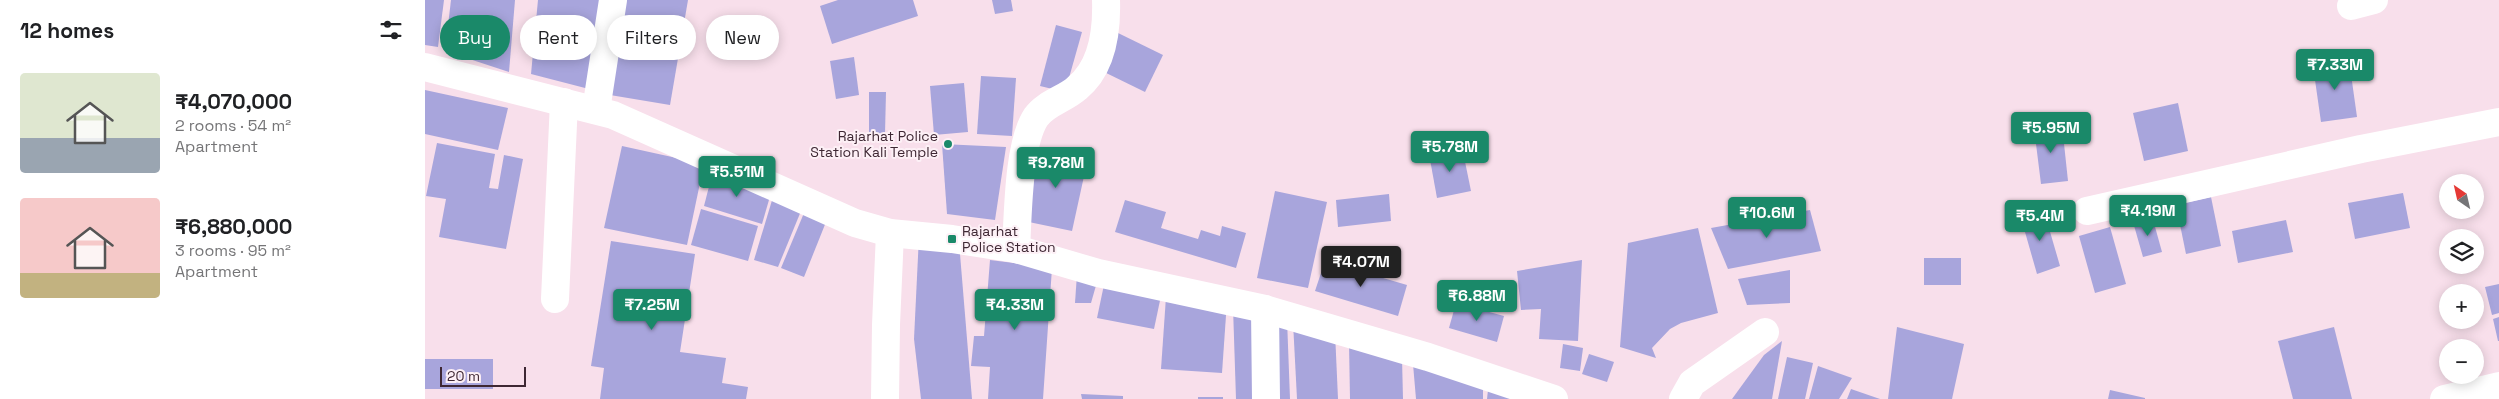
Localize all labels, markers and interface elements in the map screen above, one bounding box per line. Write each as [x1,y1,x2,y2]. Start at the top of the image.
chip: Buy [440,15,510,60]
chip: Rent [520,15,597,60]
chip: Filters [607,15,696,60]
chip: New [706,15,779,60]
icon: filters [377,16,405,44]
text: 12 homes [20,17,114,44]
pin: ₹7.33M [2294,48,2376,91]
text: ₹7.33M [2307,54,2363,75]
text: ₹4,070,000 [175,88,292,115]
icon: home [60,93,120,153]
pin: ₹5.95M [2010,112,2092,154]
text: 2 rooms · 54 m² [175,115,291,136]
text: ₹5.95M [2022,117,2080,138]
place label: Rajarhat Police Station Kali Temple [810,127,938,161]
pin: ₹5.78M [1409,130,1491,173]
text: Apartment [175,136,258,157]
text: ₹5.78M [1422,136,1478,157]
marker: Rajarhat Police Station Kali Temple [942,138,954,150]
pin: ₹9.78M [1015,146,1097,189]
text: ₹9.78M [1028,152,1084,173]
pin: ₹5.51M [696,156,778,198]
text: ₹5.51M [710,161,764,182]
north arrow [2439,174,2484,219]
map controls [2439,174,2484,384]
pin: ₹4.19M [2107,194,2189,237]
pin: ₹10.6M [1726,196,1808,239]
pin: ₹5.4M [2005,200,2075,242]
text: ₹4.19M [2120,200,2176,221]
text: ₹10.6M [1739,202,1795,223]
text: ₹5.4M [2016,205,2064,226]
text: ₹6,880,000 [175,213,292,240]
icon: home [60,218,120,278]
place label: Rajarhat Police Station [962,222,1056,256]
button: layers [2439,229,2484,274]
marker: Rajarhat Police Station [946,233,958,245]
text: 3 rooms · 95 m² [175,240,291,261]
pin: ₹4.07M [1320,246,1402,288]
text: ₹4.07M [1332,251,1390,272]
text: Apartment [175,261,258,282]
pin: ₹6.88M [1436,280,1518,322]
button: + [2439,284,2484,329]
text: ₹6.88M [1448,285,1506,306]
pin: ₹7.25M [611,288,693,331]
pin: ₹4.33M [974,288,1056,331]
text: ₹7.25M [624,294,680,315]
text: ₹4.33M [986,294,1044,315]
button: − [2439,339,2484,384]
scale bar [440,364,526,387]
text: 20 m [447,367,480,385]

